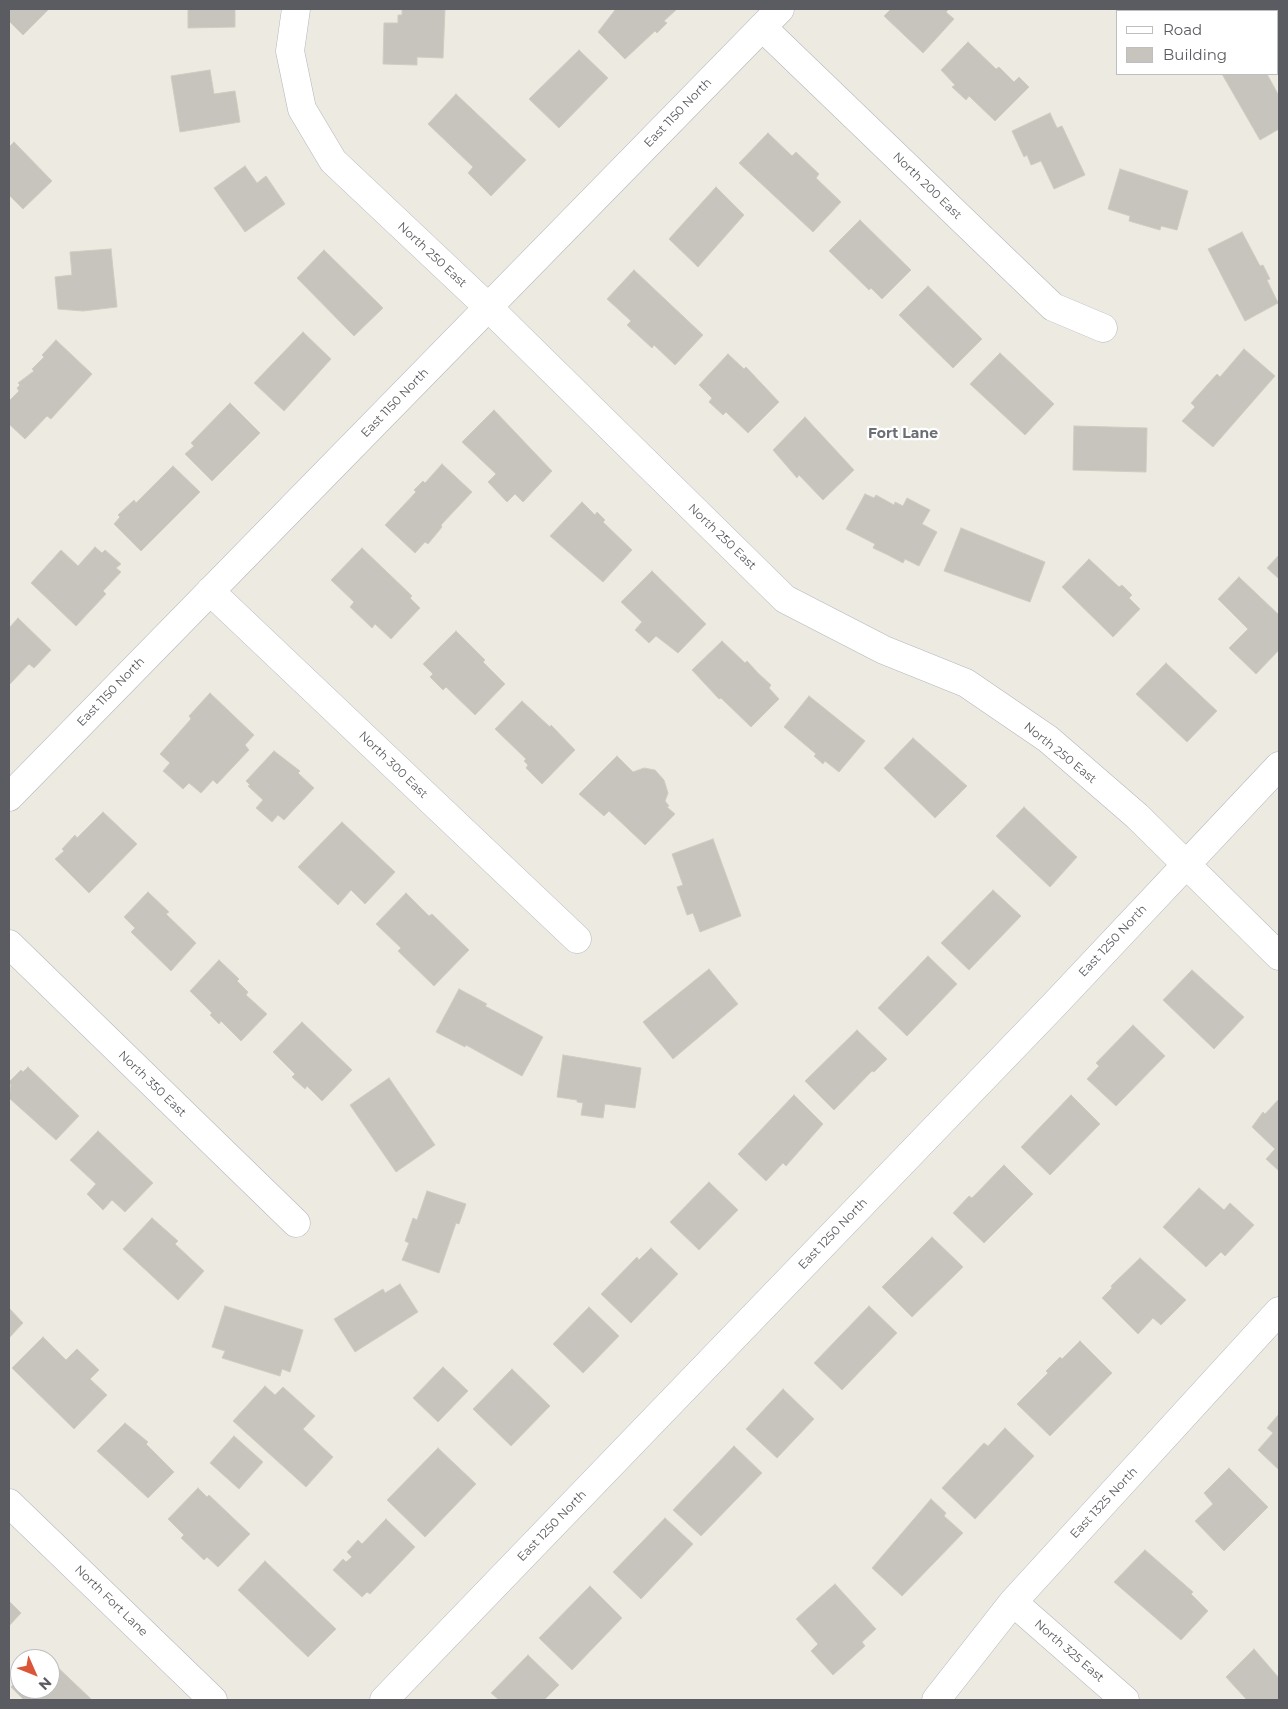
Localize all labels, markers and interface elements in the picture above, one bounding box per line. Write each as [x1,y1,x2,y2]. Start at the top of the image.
legend [1116,10,1278,75]
text: Road [1163,20,1202,39]
text: Building [1163,45,1227,64]
street label: East 1150 North [641,75,715,151]
street label: North 200 East [890,150,964,222]
street label: North 250 East [395,219,469,291]
street label: East 1150 North [358,365,432,441]
district label: Fort Lane [868,426,938,442]
street label: North 250 East [685,501,759,573]
street label: East 1150 North [74,654,148,730]
street label: North 250 East [1021,719,1099,787]
street label: North 300 East [356,729,430,801]
street label: East 1250 North [1076,902,1150,980]
street label: North 350 East [115,1048,189,1120]
street label: East 1250 North [795,1195,871,1273]
street label: East 1325 North [1067,1464,1141,1542]
street label: East 1250 North [514,1487,590,1565]
street label: North Fort Lane [72,1563,150,1639]
street label: North 325 East [1031,1617,1107,1685]
north arrow [10,1649,60,1699]
text: N [35,1673,55,1694]

